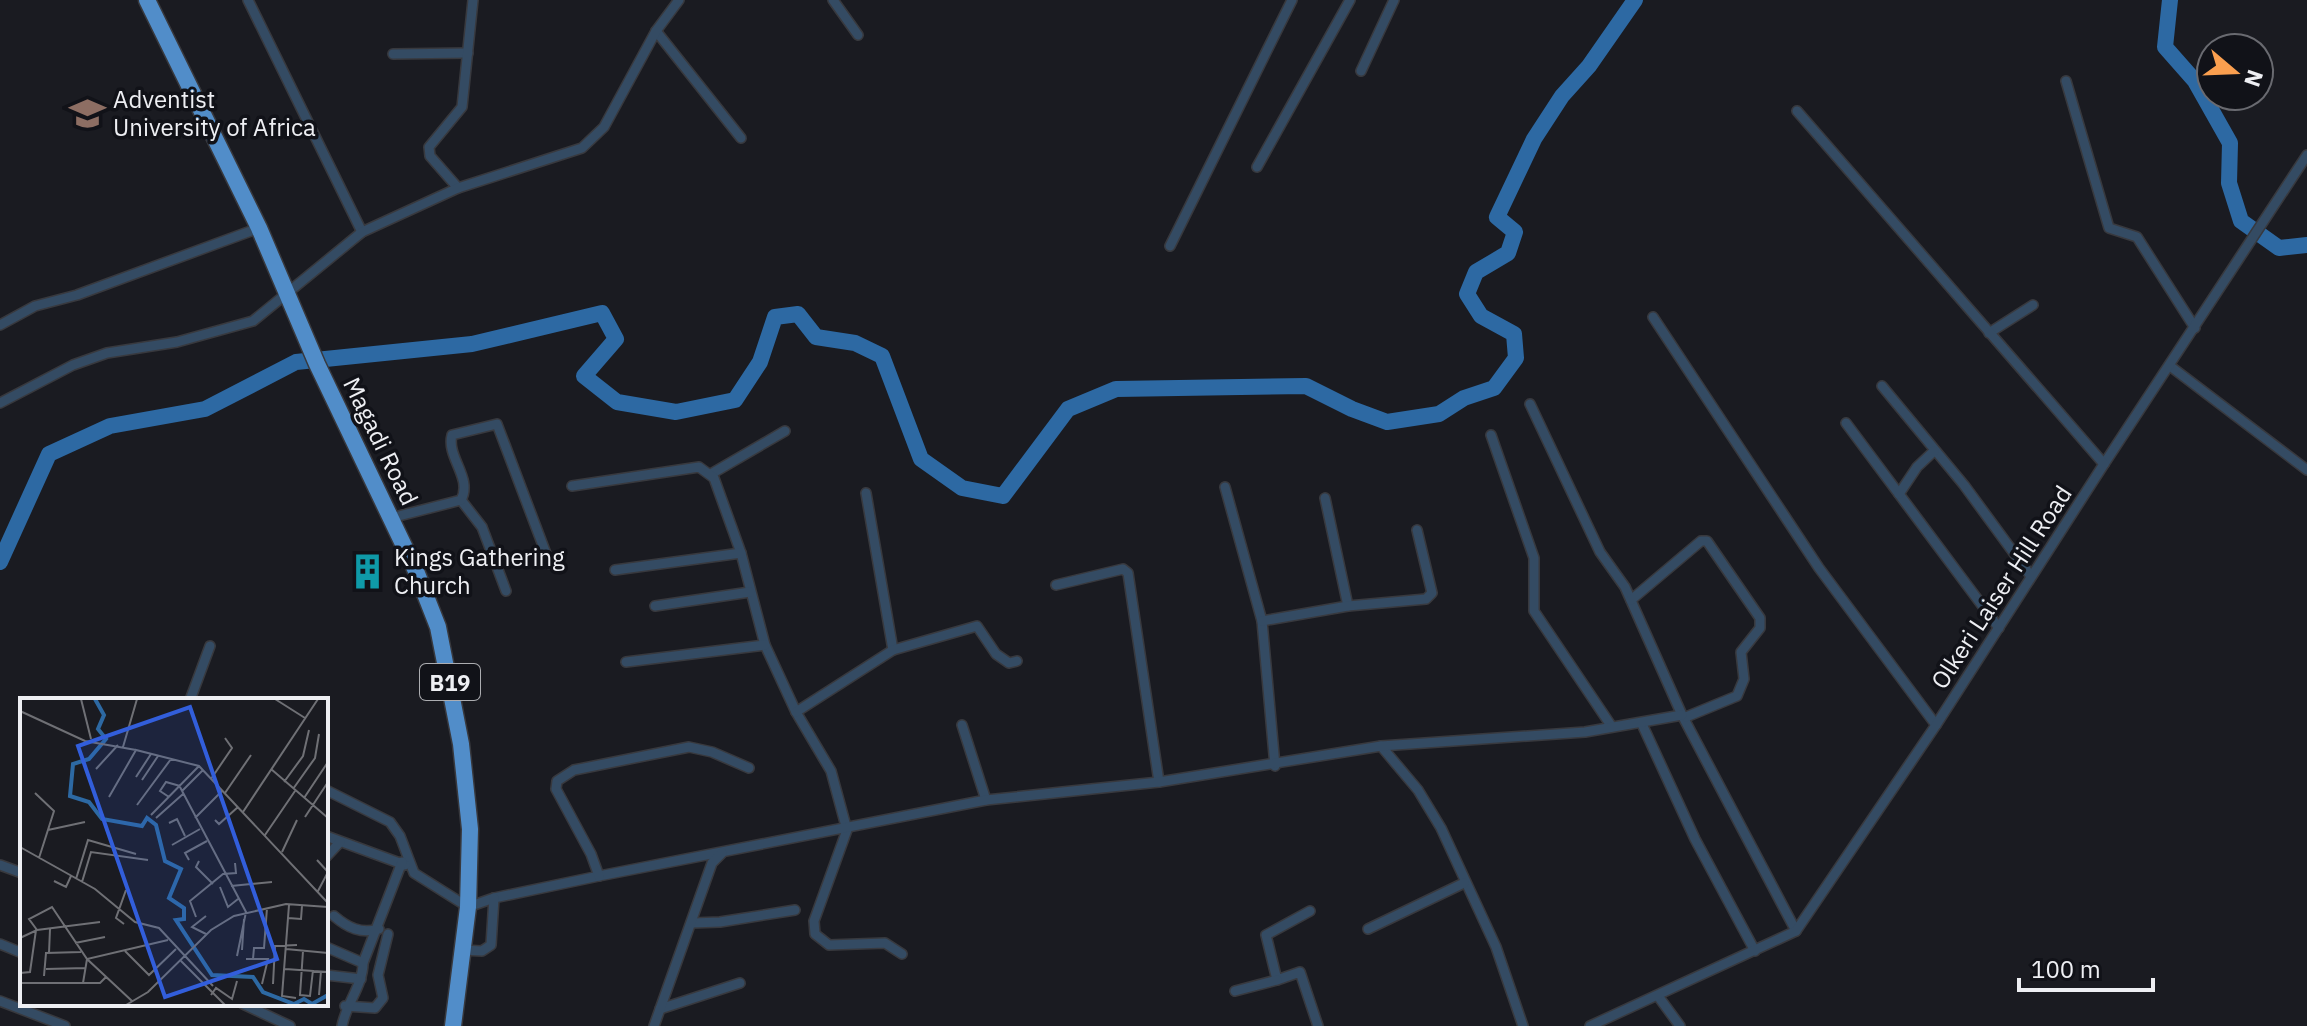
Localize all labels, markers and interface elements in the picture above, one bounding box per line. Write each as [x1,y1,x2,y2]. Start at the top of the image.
north arrow [2195,32,2275,112]
text: N [2238,66,2271,91]
place label: Adventist University of Africa [113,83,316,143]
school or university icon: Adventist University of Africa [68,94,106,132]
street label: Magadi Road [336,372,426,510]
street label: Olkeri Laiser Hill Road [1923,479,2079,695]
place label: Kings Gathering Church [394,541,565,601]
building icon: Kings Gathering Church [349,552,387,590]
road number: B19 [420,664,480,700]
inset map [20,698,328,1006]
scale bar [2019,942,2153,992]
text: 100 m [2031,953,2101,985]

